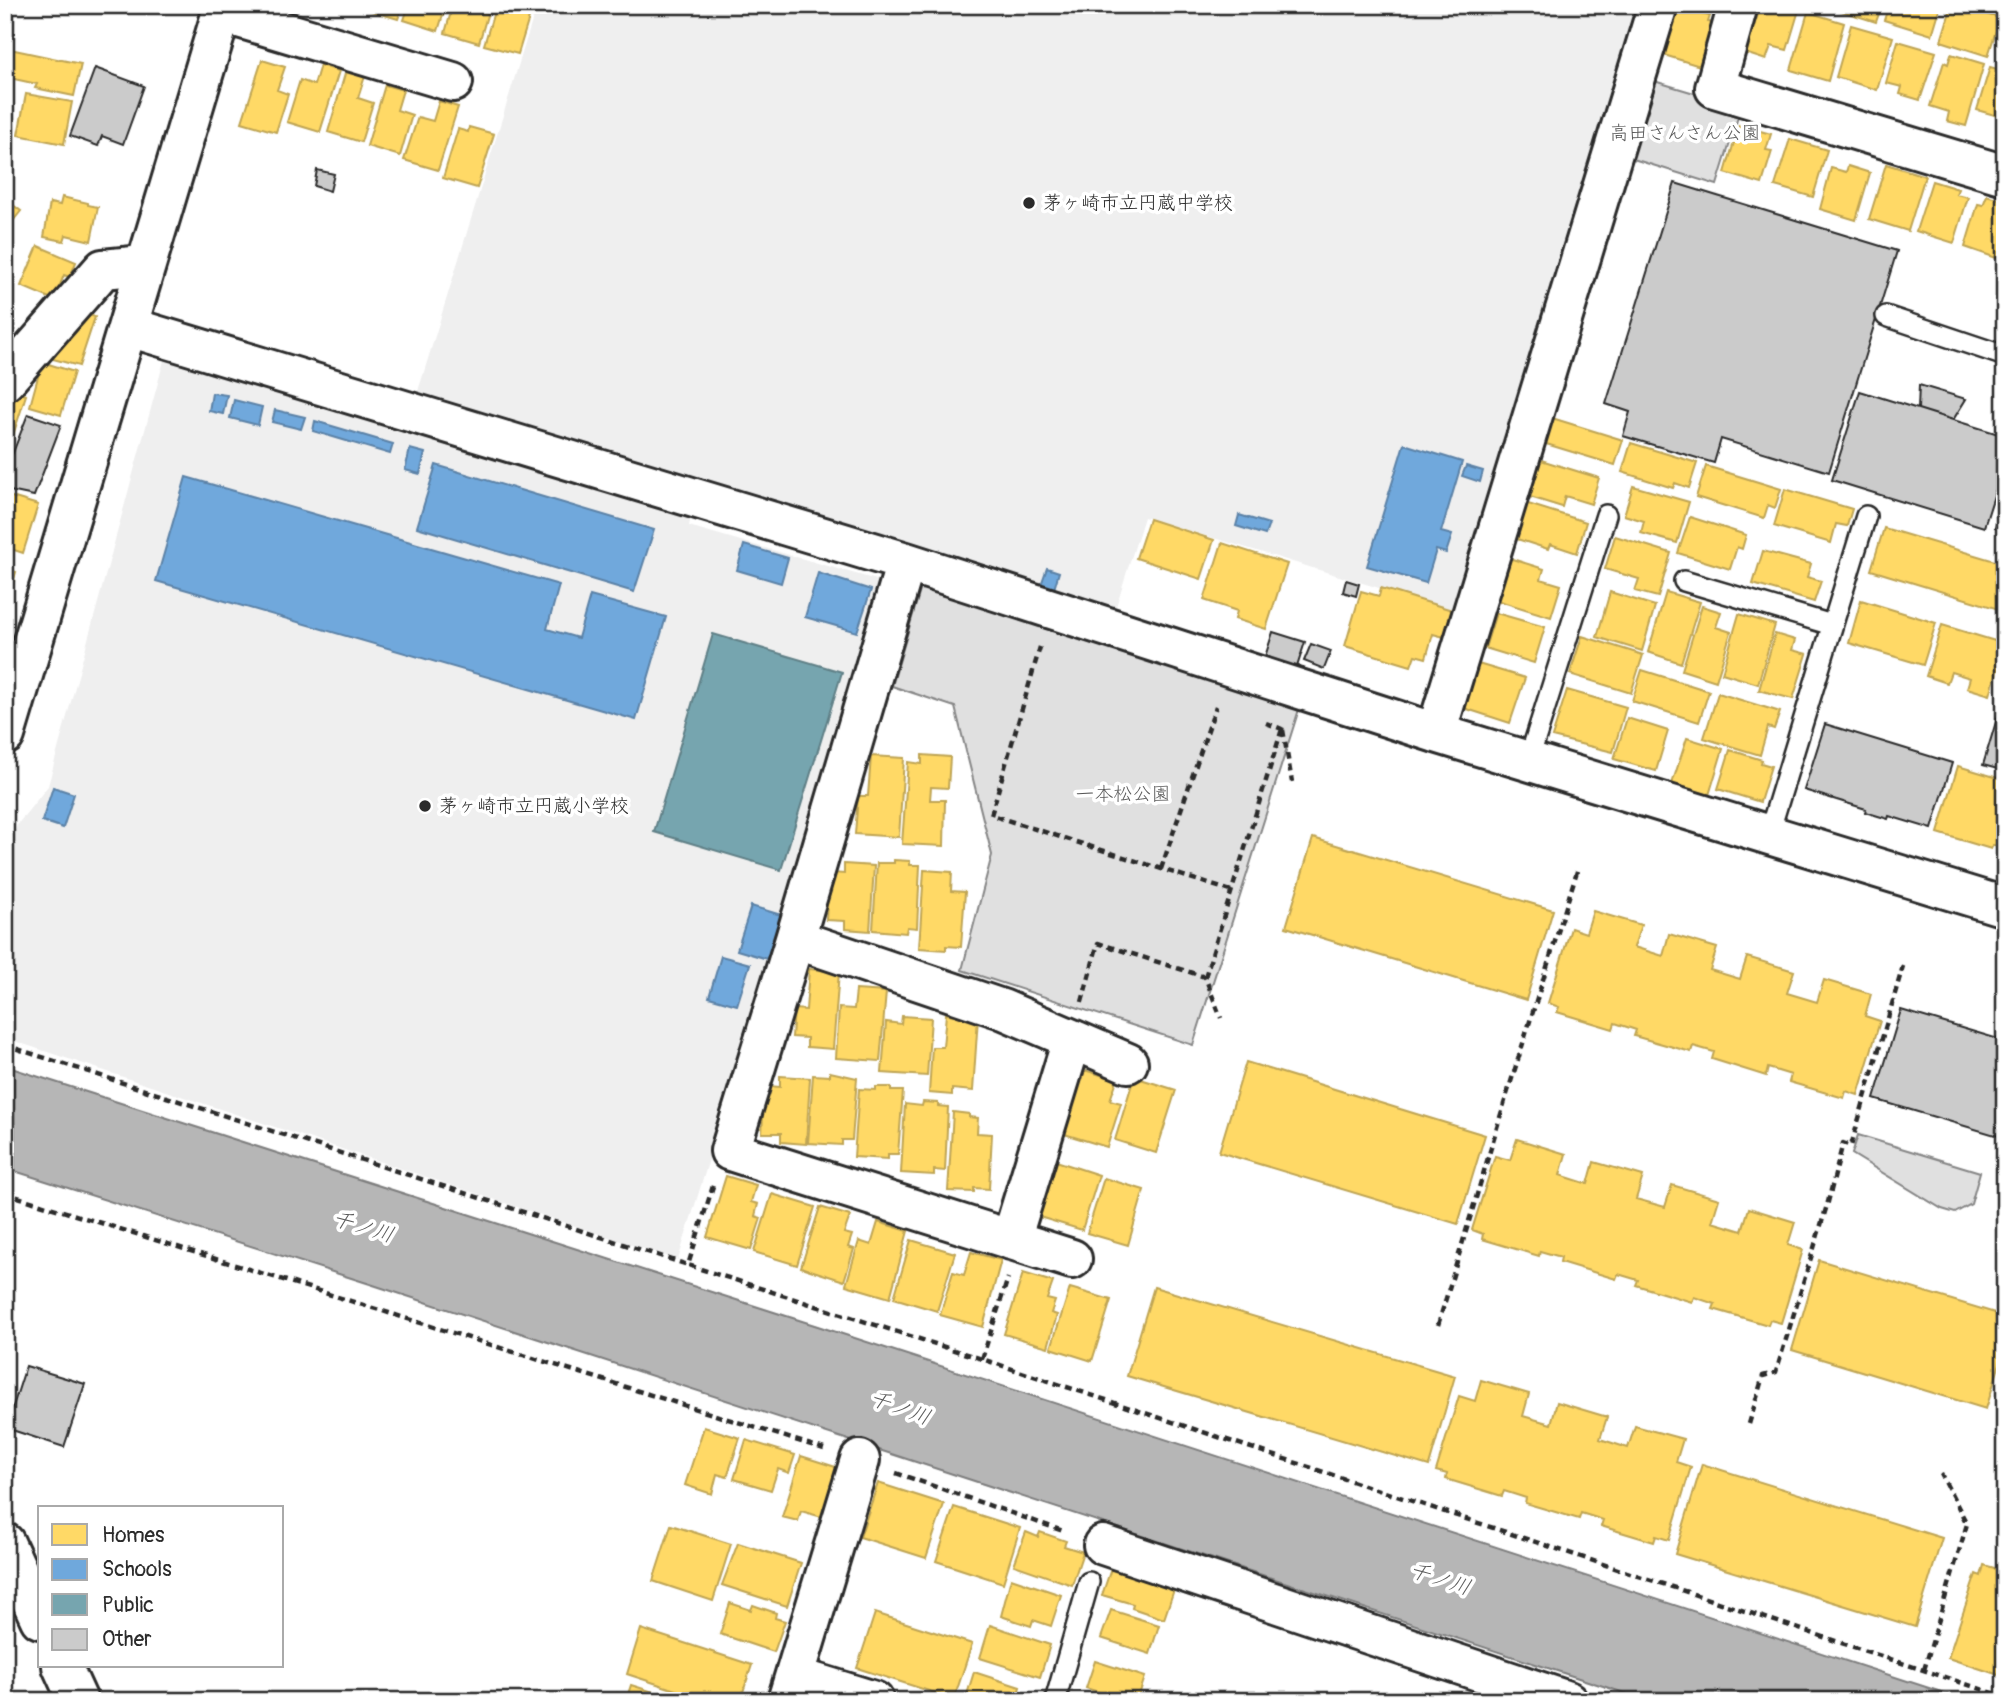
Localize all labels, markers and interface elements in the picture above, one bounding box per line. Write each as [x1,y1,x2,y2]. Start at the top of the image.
park label: 高田さんさん公園 [1610,121,1760,145]
place label: 茅ヶ崎市立円蔵中学校 [1043,191,1233,215]
marker: 茅ヶ崎市立円蔵中学校 [1021,195,1037,211]
park label: 一本松公園 [1075,782,1171,806]
place label: 茅ヶ崎市立円蔵小学校 [439,794,629,818]
marker: 茅ヶ崎市立円蔵小学校 [417,798,433,814]
water label: 千ノ川 [329,1205,397,1249]
water label: 千ノ川 [866,1385,934,1431]
legend [38,1506,284,1668]
text: Homes [102,1522,165,1549]
text: Schools [102,1556,172,1583]
water label: 千ノ川 [1406,1556,1474,1602]
text: Public [102,1592,154,1619]
text: Other [102,1626,152,1653]

